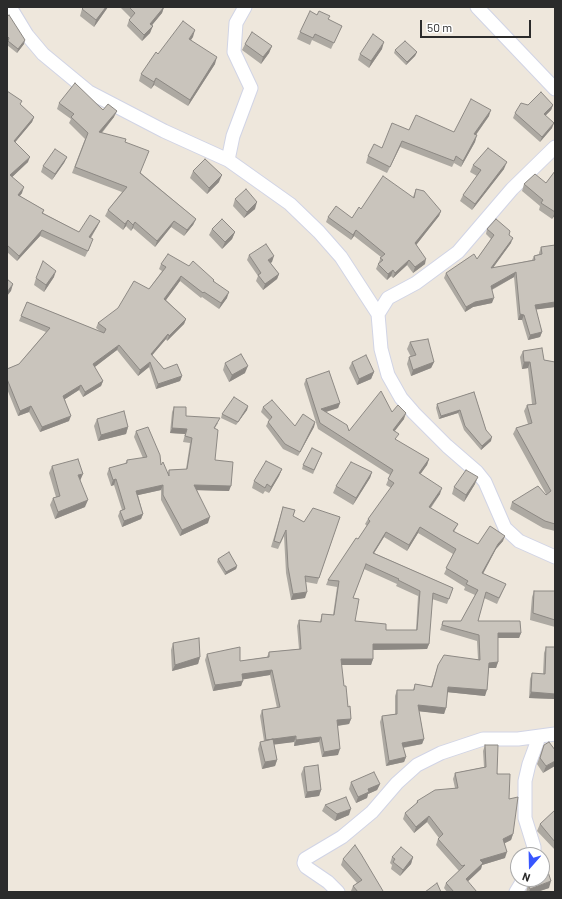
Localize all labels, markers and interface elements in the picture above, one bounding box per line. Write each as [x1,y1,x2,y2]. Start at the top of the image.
scale bar [422,12,533,38]
text: 50 m [427,20,452,34]
north arrow [510,847,550,887]
text: N [520,870,532,885]

